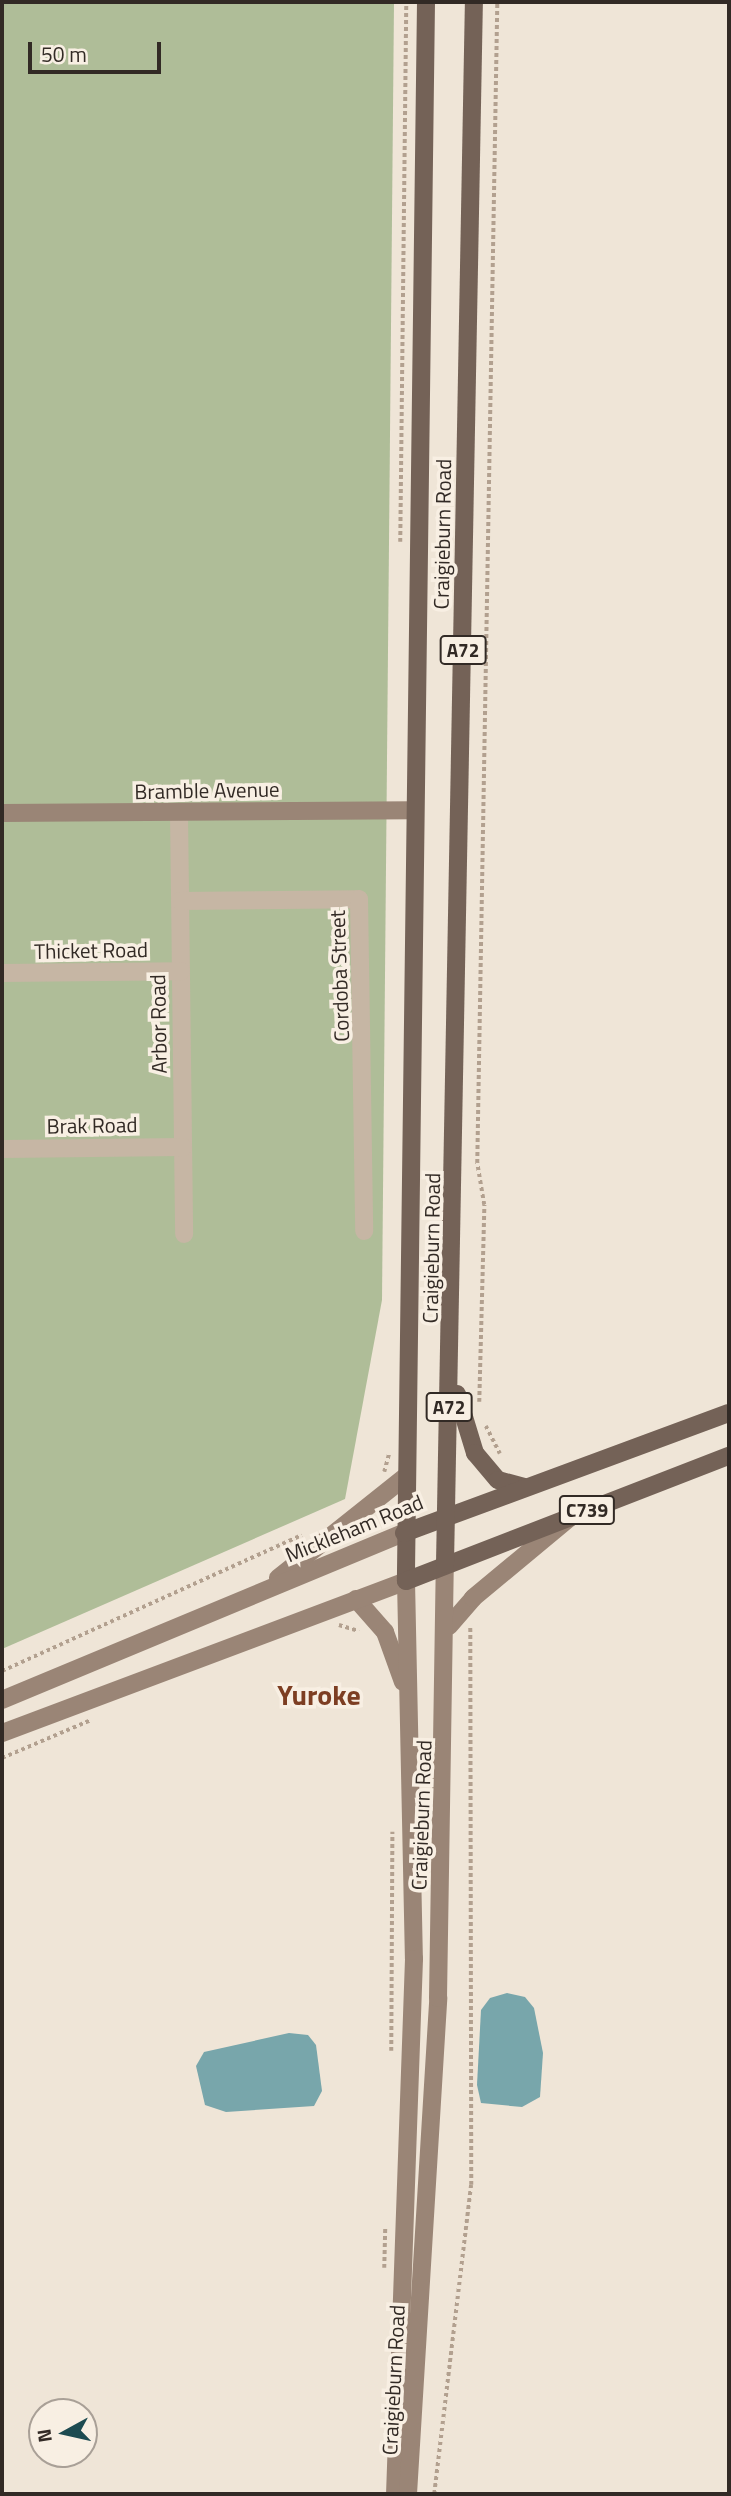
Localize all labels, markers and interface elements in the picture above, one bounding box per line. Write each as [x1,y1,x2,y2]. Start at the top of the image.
scale bar [32,28,164,72]
text: 50 m [41,38,87,70]
street label: Craigieburn Road [428,459,456,609]
road number: A72 [438,635,488,666]
street label: Bramble Avenue [134,776,280,804]
street label: Cordoba Street [324,910,354,1042]
street label: Thicket Road [34,936,148,964]
street label: Arbor Road [145,974,171,1074]
street label: Brak Road [46,1112,138,1138]
street label: Craigieburn Road [417,1173,445,1323]
road number: A72 [424,1392,474,1422]
street label: Mickleham Road [281,1489,427,1567]
road number: C739 [557,1494,617,1526]
district label: Yuroke [277,1678,361,1712]
street label: Craigieburn Road [406,1739,436,1891]
street label: Craigieburn Road [376,2304,410,2456]
north arrow [28,2398,98,2468]
text: N [28,2427,59,2444]

